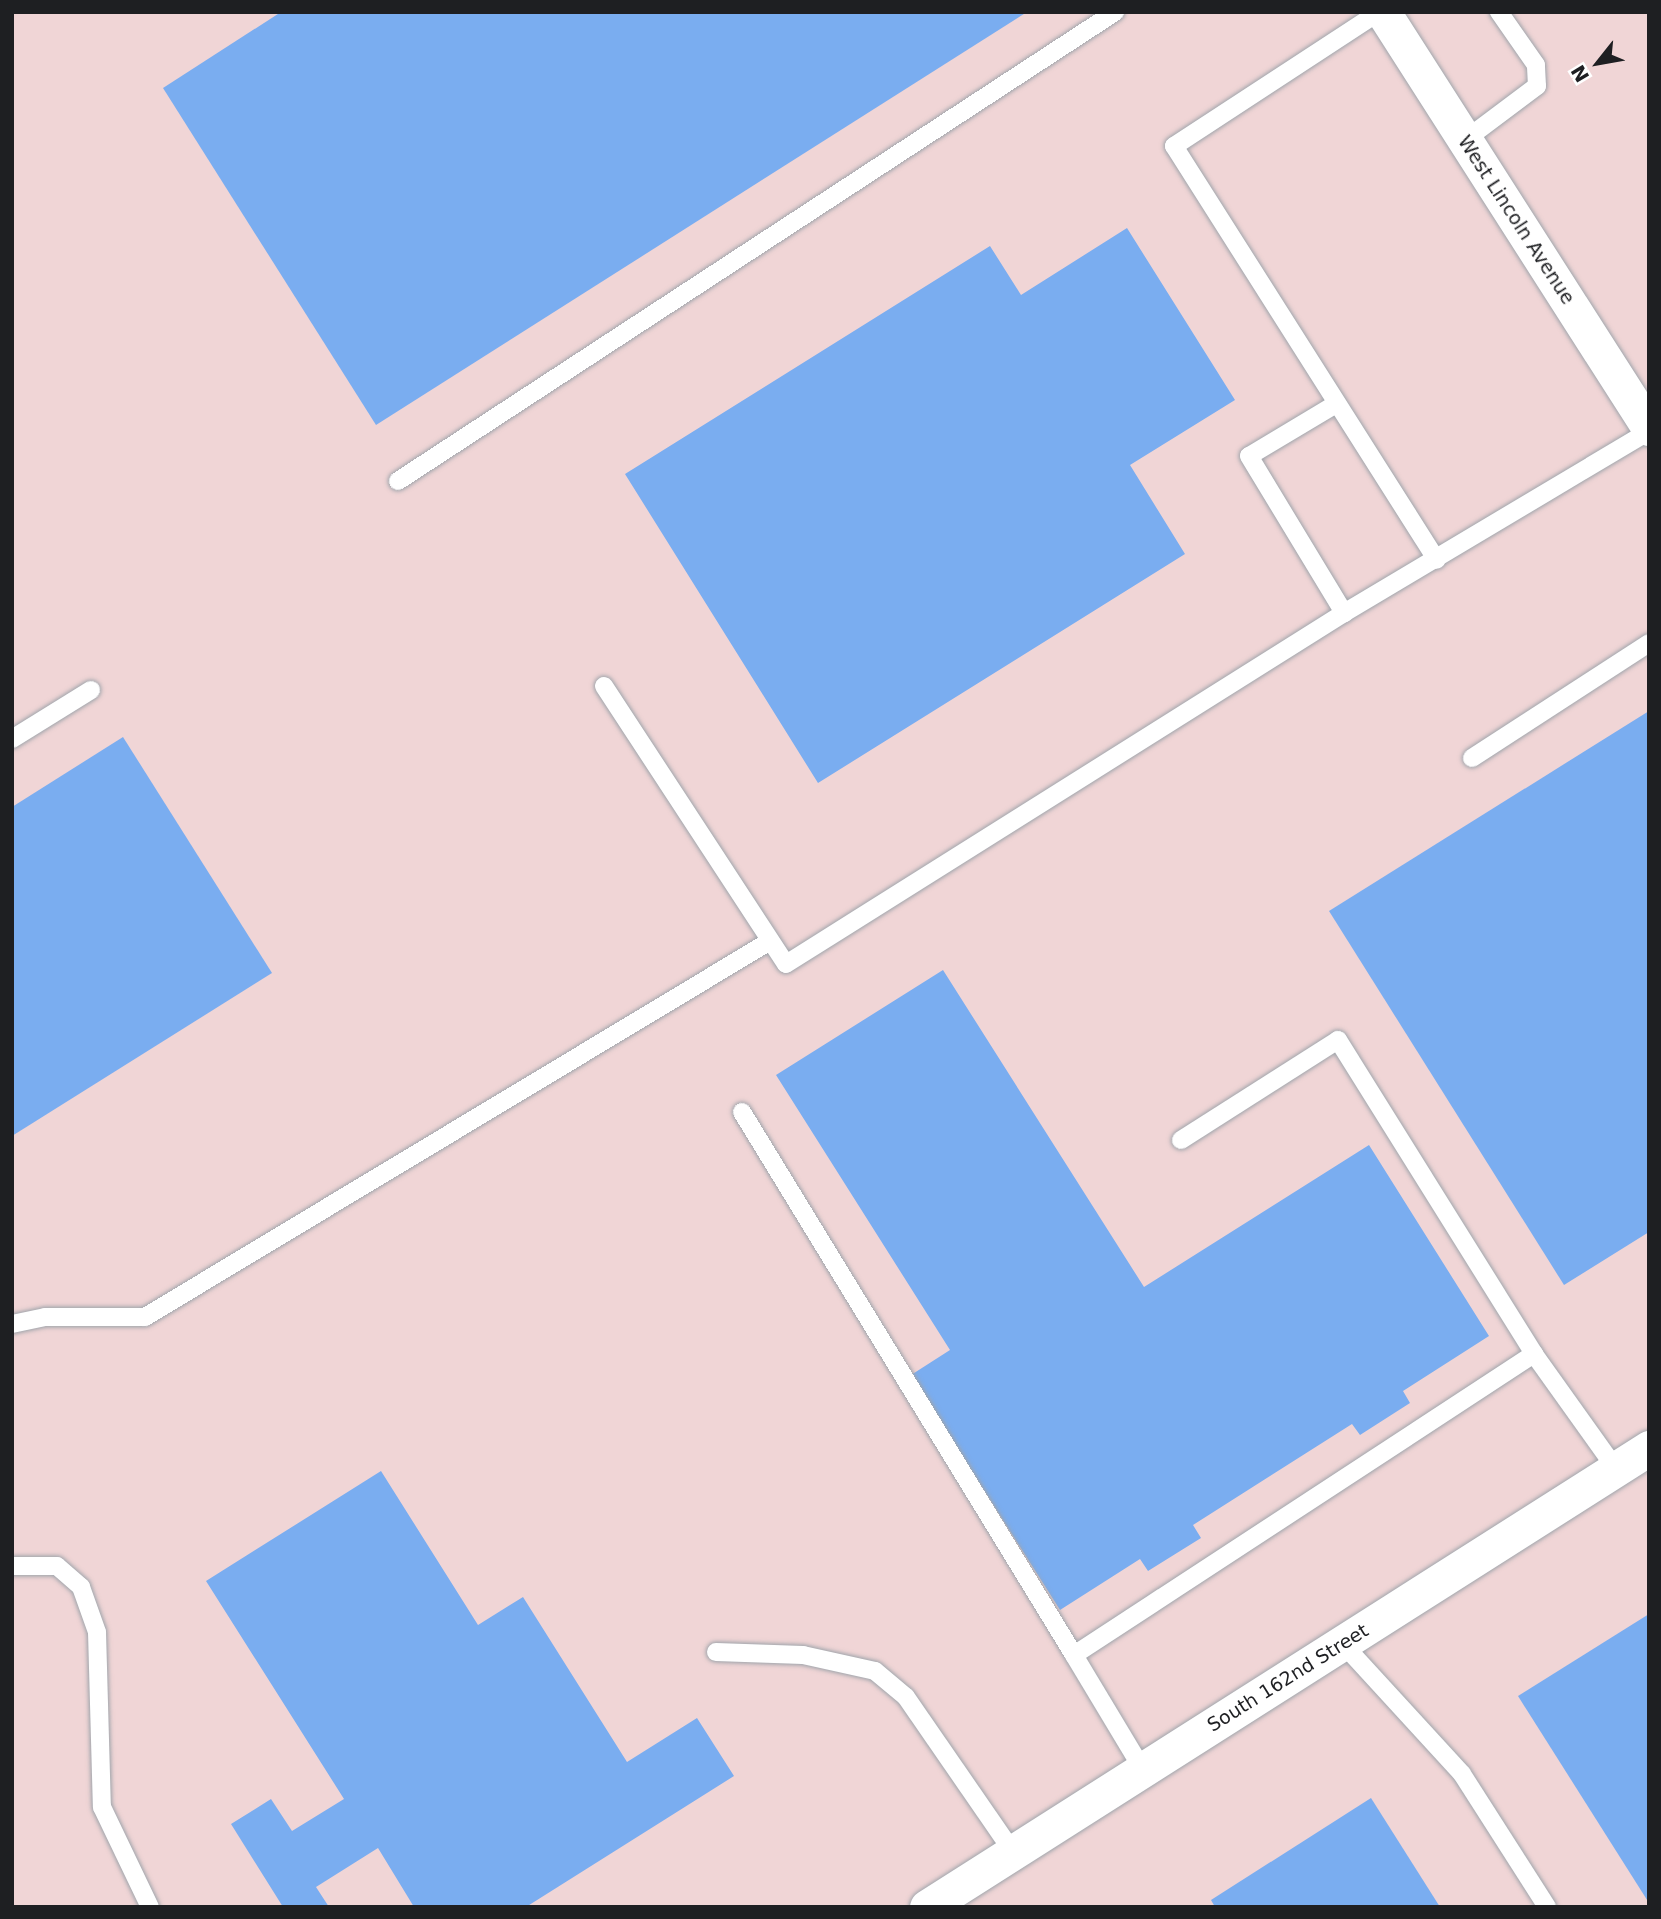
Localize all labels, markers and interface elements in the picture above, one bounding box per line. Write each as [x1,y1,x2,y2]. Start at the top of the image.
north arrow [1563,28,1633,98]
text: N [1566,61,1594,86]
street label: West Lincoln Avenue [1453,131,1579,309]
street label: South 162nd Street [1203,1619,1373,1737]

